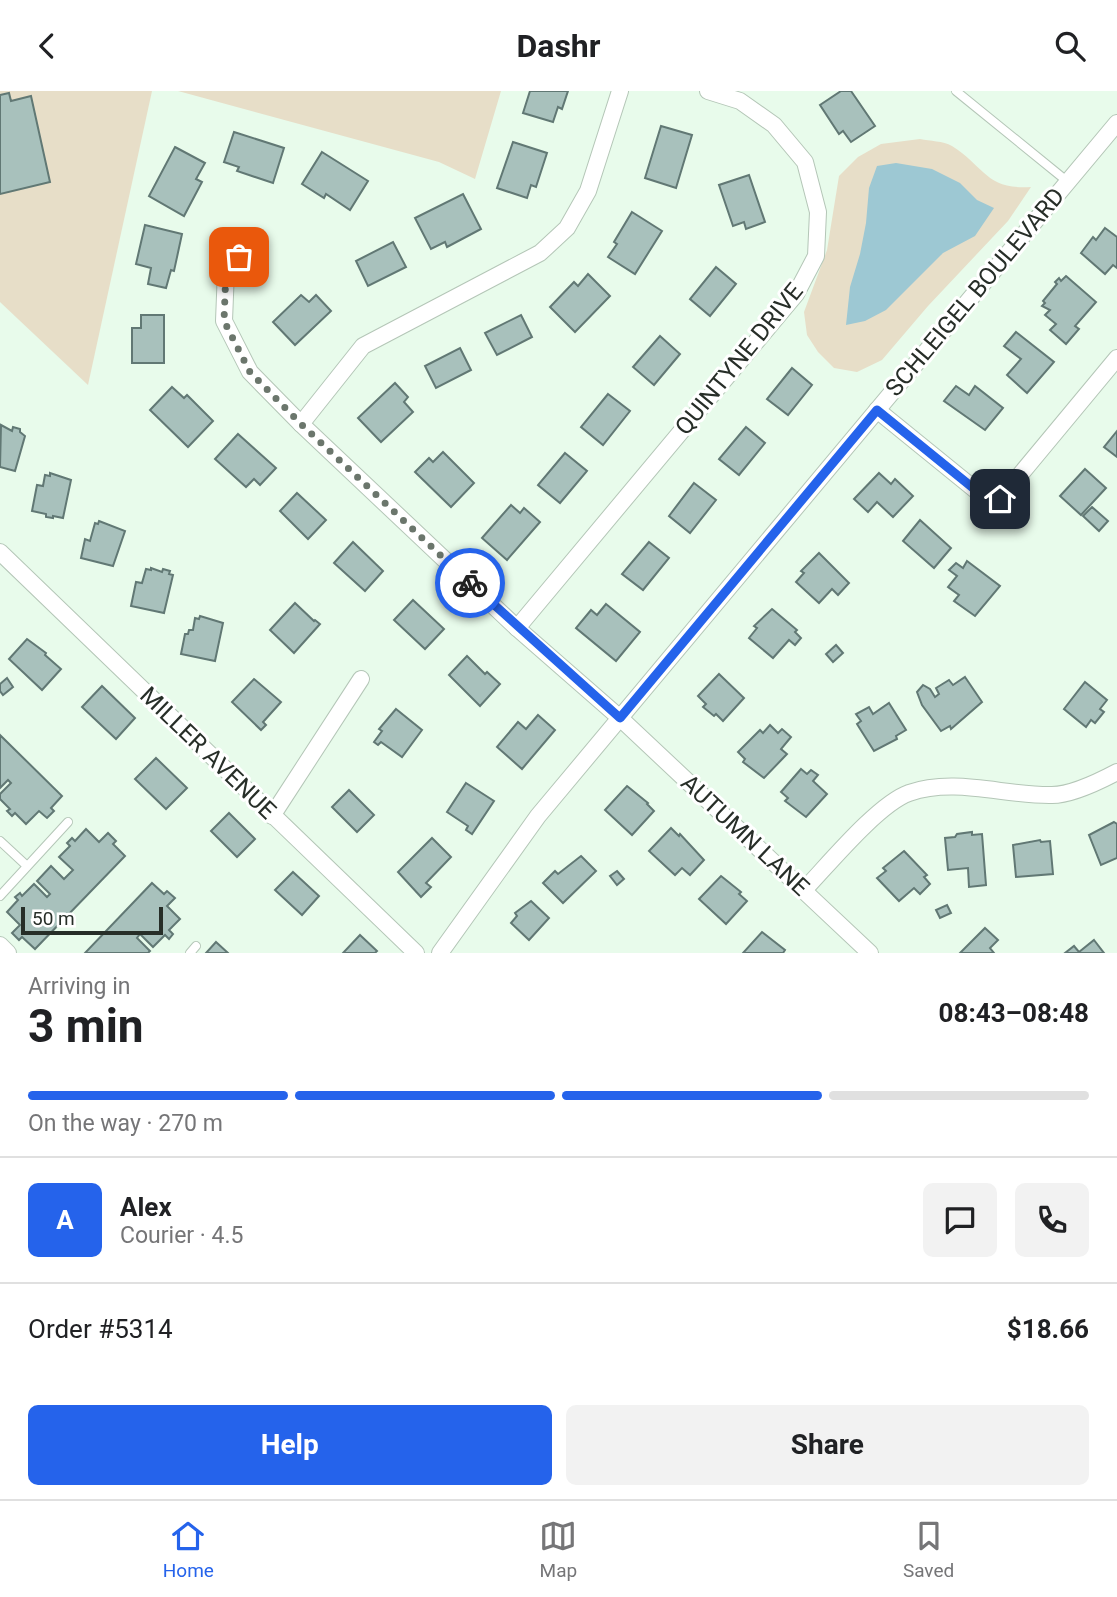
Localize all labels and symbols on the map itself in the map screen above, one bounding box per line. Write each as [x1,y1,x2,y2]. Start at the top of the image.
street label: SCHLEIGEL BOULEVARD [880,182,1070,402]
pin [209,227,269,287]
street label: QUINTYNE DRIVE [669,278,809,440]
pin [970,469,1030,529]
courier [435,548,505,618]
street label: MILLER AVENUE [134,681,282,825]
street label: AUTUMN LANE [675,769,815,901]
scale bar [21,904,163,936]

